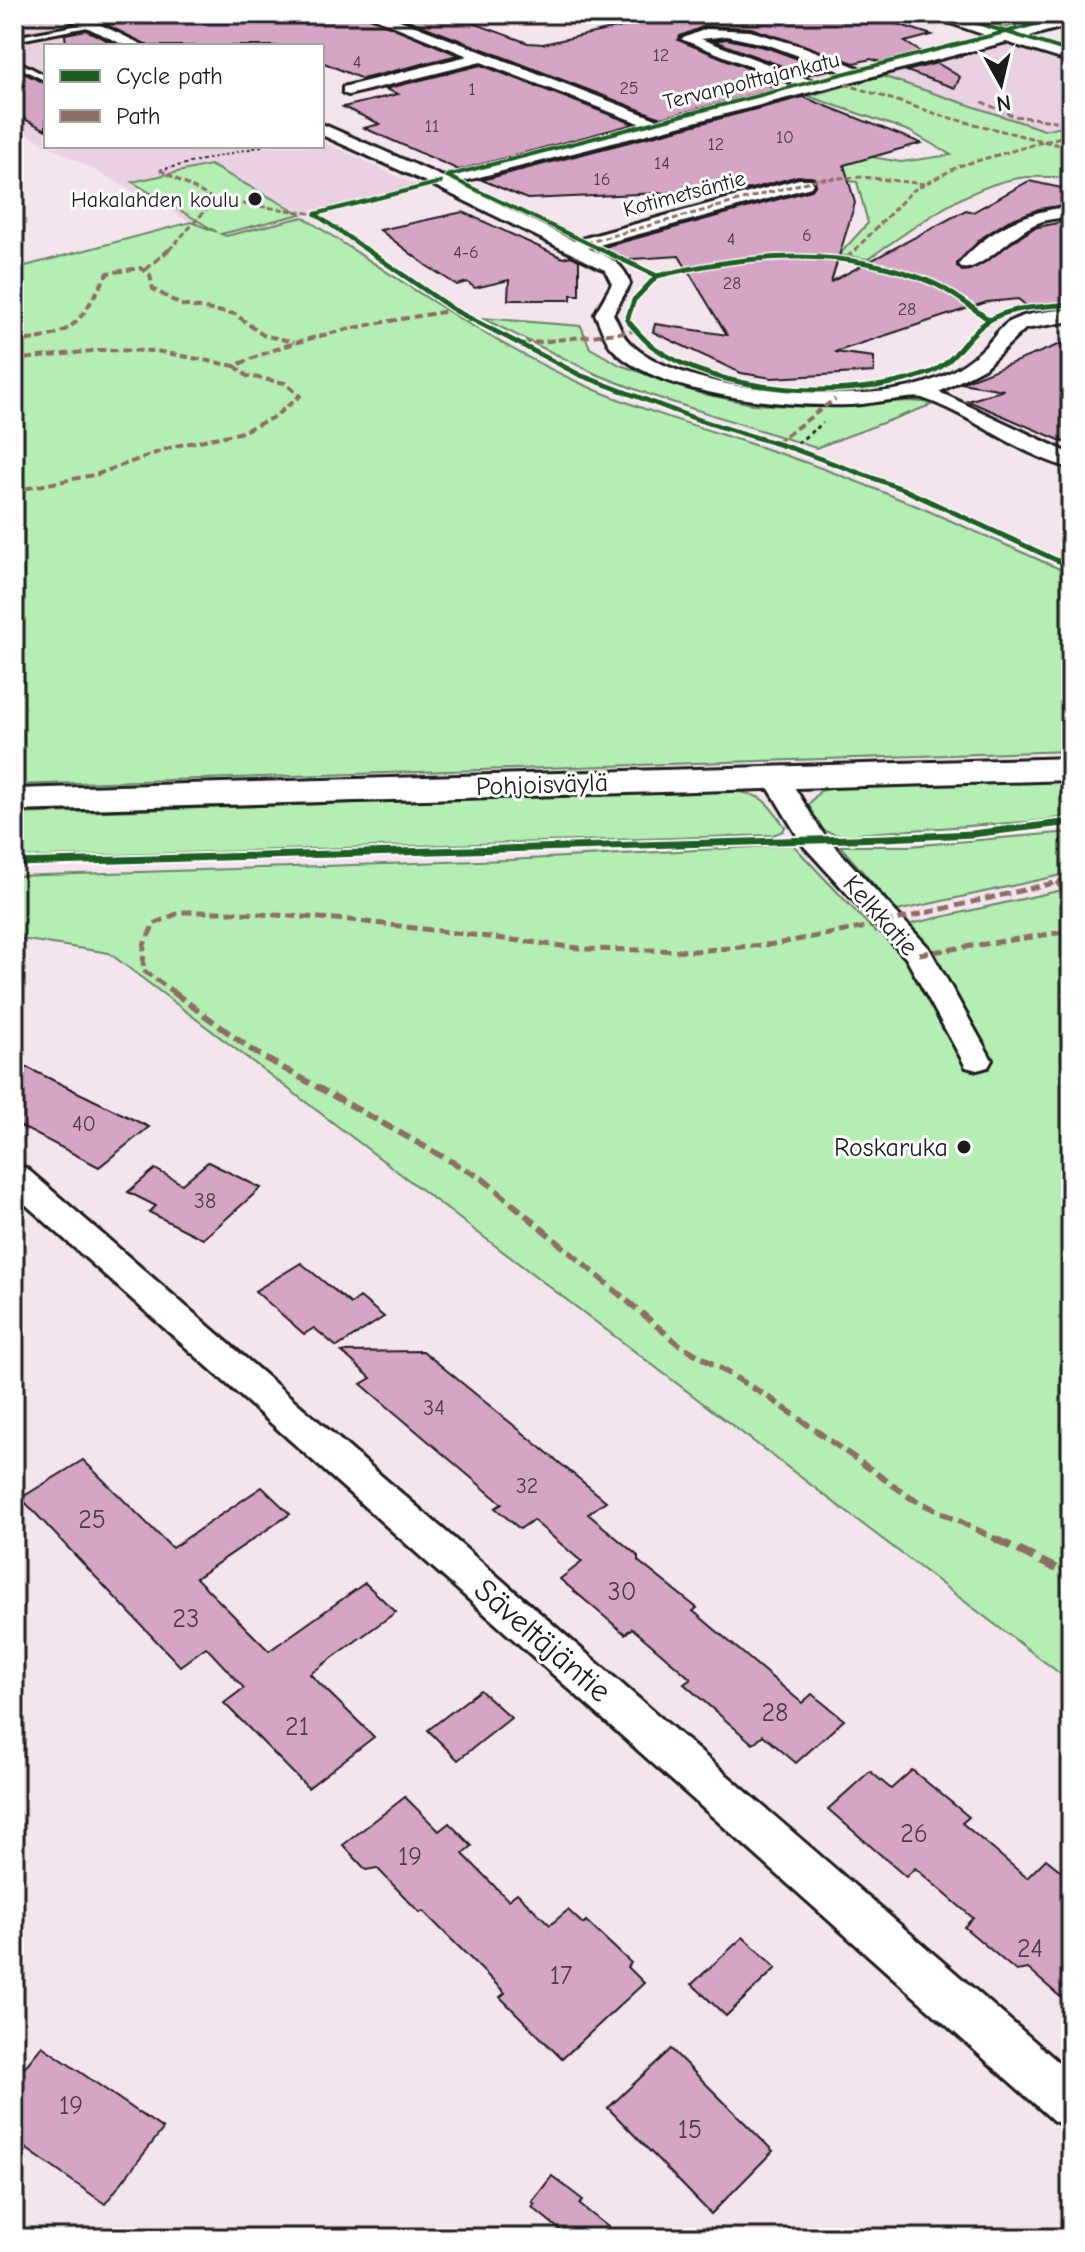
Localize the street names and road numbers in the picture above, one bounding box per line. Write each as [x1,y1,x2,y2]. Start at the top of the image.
street label: Tervanpolttajankatu [660,46,842,115]
street label: Kotimetsäntie [620,165,748,223]
street label: Pohjoisväylä [475,768,609,802]
street label: Kelkkatie [836,869,924,962]
street label: Säveltäjäntie [467,1571,619,1710]

